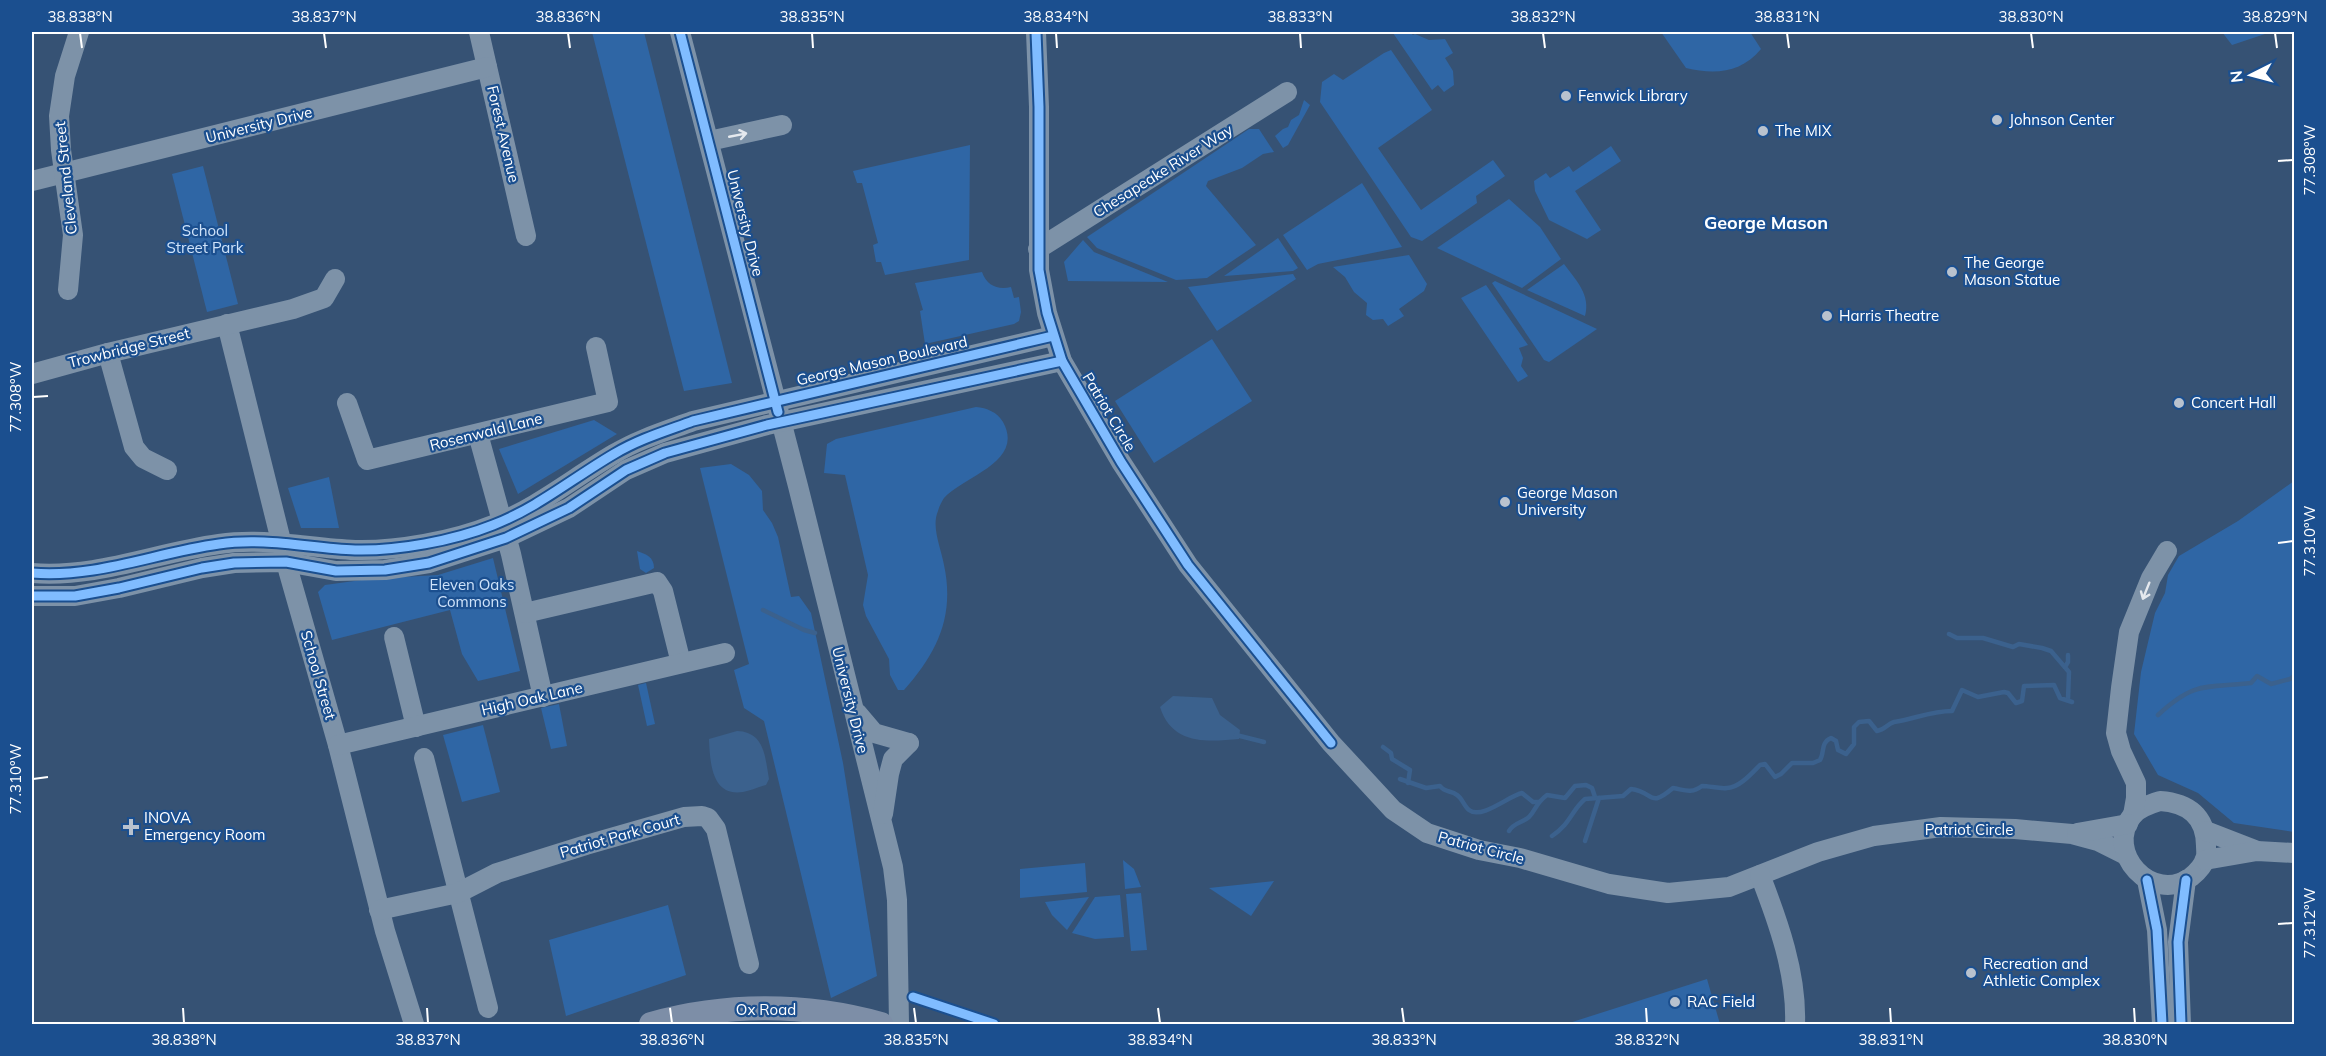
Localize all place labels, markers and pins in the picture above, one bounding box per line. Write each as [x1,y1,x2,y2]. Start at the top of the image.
place label: Fenwick Library [1578,86,1688,105]
marker: Fenwick Library [1559,89,1573,103]
place label: Johnson Center [2009,110,2115,129]
marker: Johnson Center [1990,113,2004,127]
place label: The MIX [1775,121,1832,140]
marker: The MIX [1756,124,1770,138]
place label: The George Mason Statue [1964,253,2060,289]
marker: The George Mason Statue [1945,265,1959,279]
place label: Harris Theatre [1839,306,1939,325]
marker: Harris Theatre [1820,309,1834,323]
place label: Concert Hall [2191,393,2276,412]
marker: Concert Hall [2172,396,2186,410]
place label: George Mason University [1517,483,1618,519]
marker: George Mason University [1498,495,1512,509]
place label: INOVA Emergency Room [144,808,265,844]
marker: INOVA Emergency Room [122,818,140,836]
place label: Recreation and Athletic Complex [1983,954,2100,990]
marker: Recreation and Athletic Complex [1964,966,1978,980]
place label: RAC Field [1687,992,1755,1011]
marker: RAC Field [1668,995,1682,1009]

